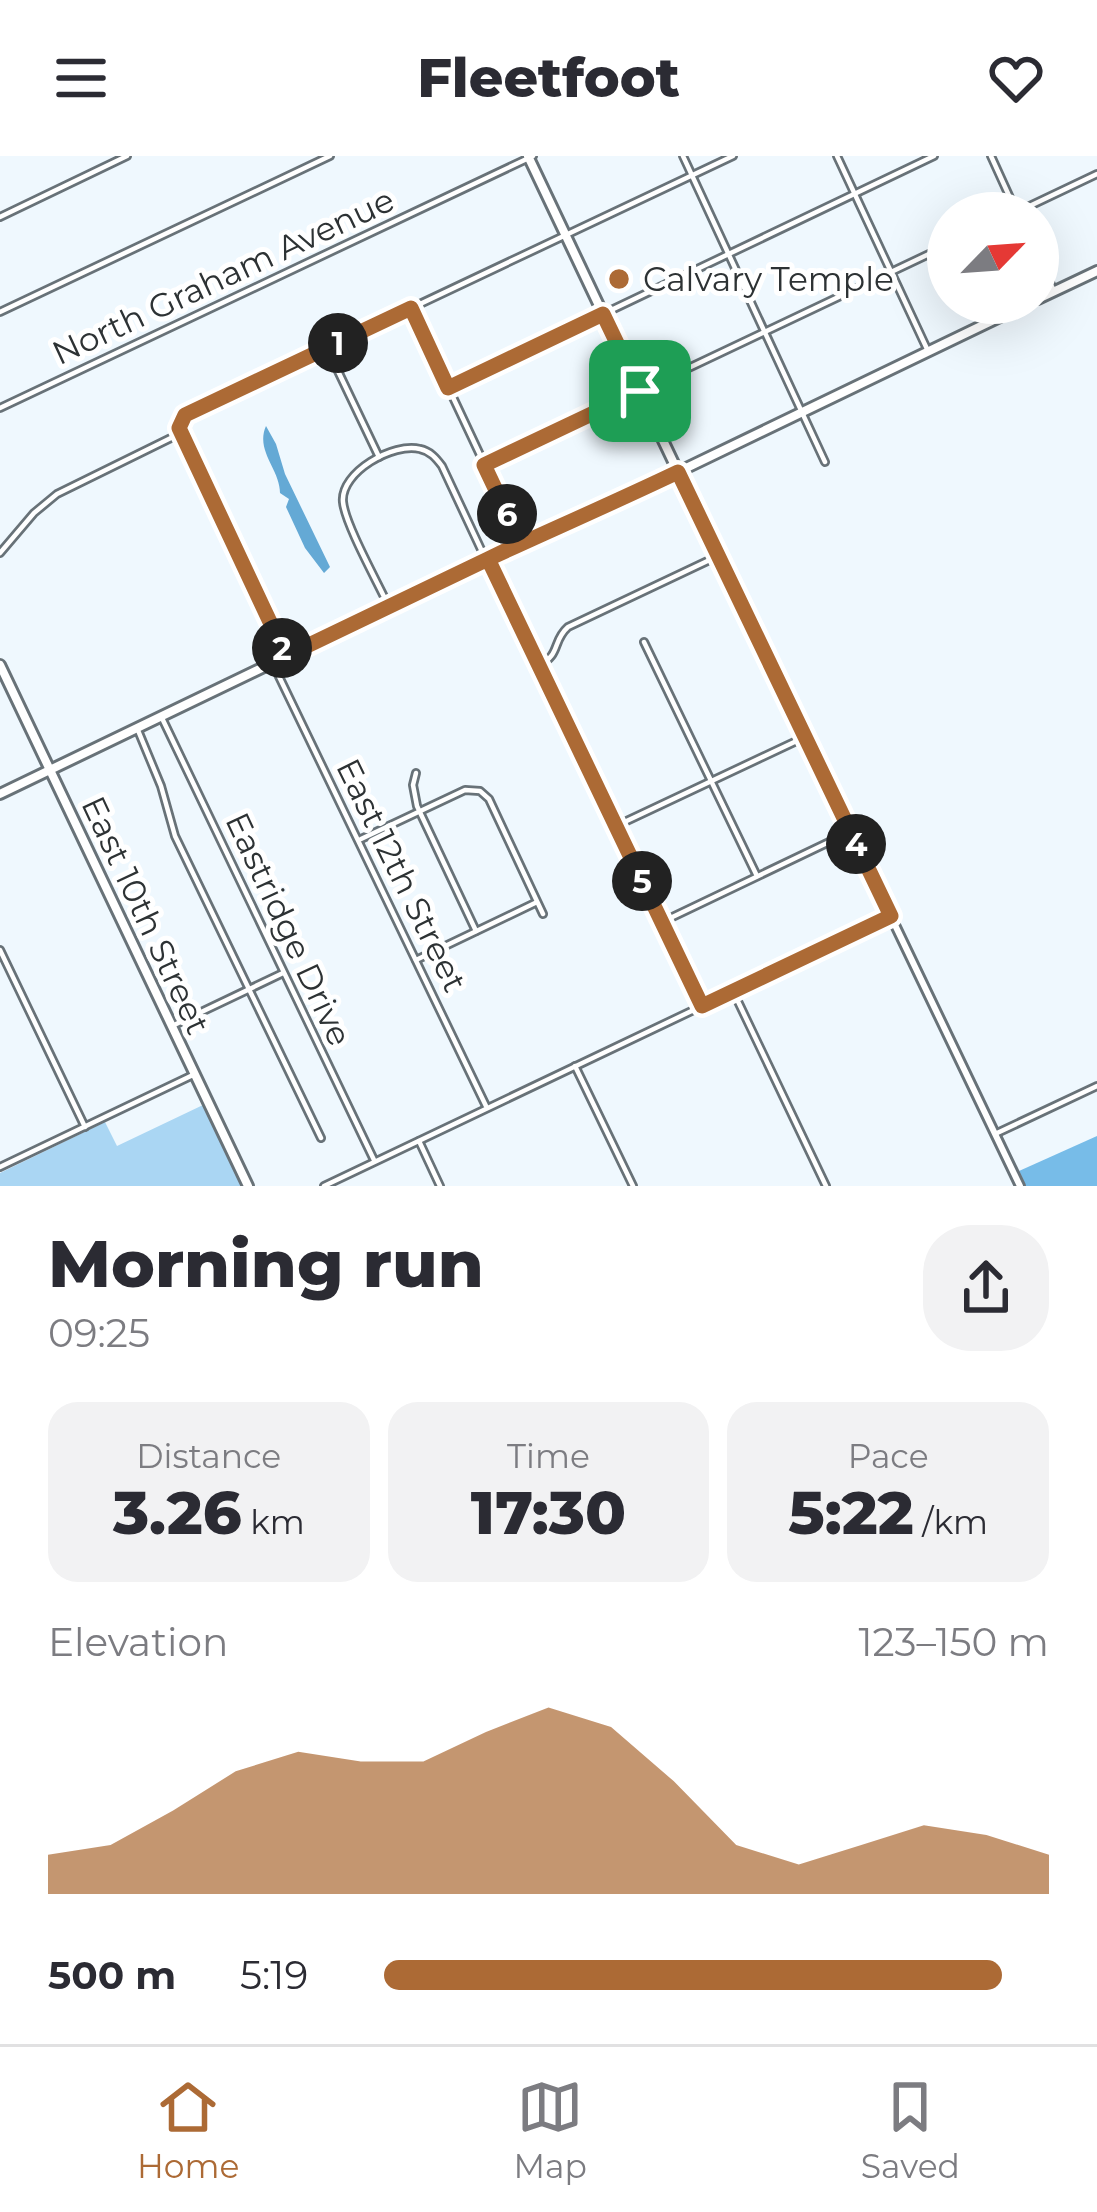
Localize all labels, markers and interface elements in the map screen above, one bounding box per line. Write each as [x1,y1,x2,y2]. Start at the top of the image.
icon: menu [48,45,114,111]
text: Fleetfoot [417,45,680,111]
icon: heart [983,45,1049,111]
street label: North Graham Avenue [46,179,400,373]
north arrow [927,192,1059,324]
map controls [927,192,1059,324]
place label: Calvary Temple [643,259,894,299]
marker: Calvary Temple [606,266,632,292]
pin: 1 [308,313,368,373]
text: 1 [332,323,344,363]
pin [589,340,691,442]
icon: arrive [607,358,673,424]
pin: 6 [477,484,537,544]
text: 6 [496,494,518,534]
pin: 2 [252,618,312,678]
text: 2 [272,628,292,668]
street label: East 12th Street [328,752,476,998]
street label: East 10th Street [73,790,219,1040]
street label: Eastridge Drive [217,806,361,1052]
pin: 4 [826,814,886,874]
text: 4 [845,824,867,864]
pin: 5 [612,851,672,911]
text: 5 [632,861,652,901]
text: Morning run [48,1223,484,1304]
button: share [923,1225,1049,1351]
text: 09:25 [48,1309,150,1357]
text: Distance [136,1436,281,1476]
text: Time [507,1436,590,1476]
text: Pace [848,1436,929,1476]
text: 3.26 [113,1476,242,1549]
text: 17:30 [471,1476,626,1549]
text: 5:22 [788,1476,914,1549]
text: km [242,1502,305,1542]
text: /km [914,1502,988,1542]
text: Elevation [48,1618,228,1666]
text: 123–150 m [858,1618,1049,1666]
text: 500 m [48,1951,176,1999]
text: 5:19 [240,1951,308,1999]
tab: Home [137,2074,239,2186]
tab: Map [513,2074,587,2186]
tab: Saved [861,2074,960,2186]

